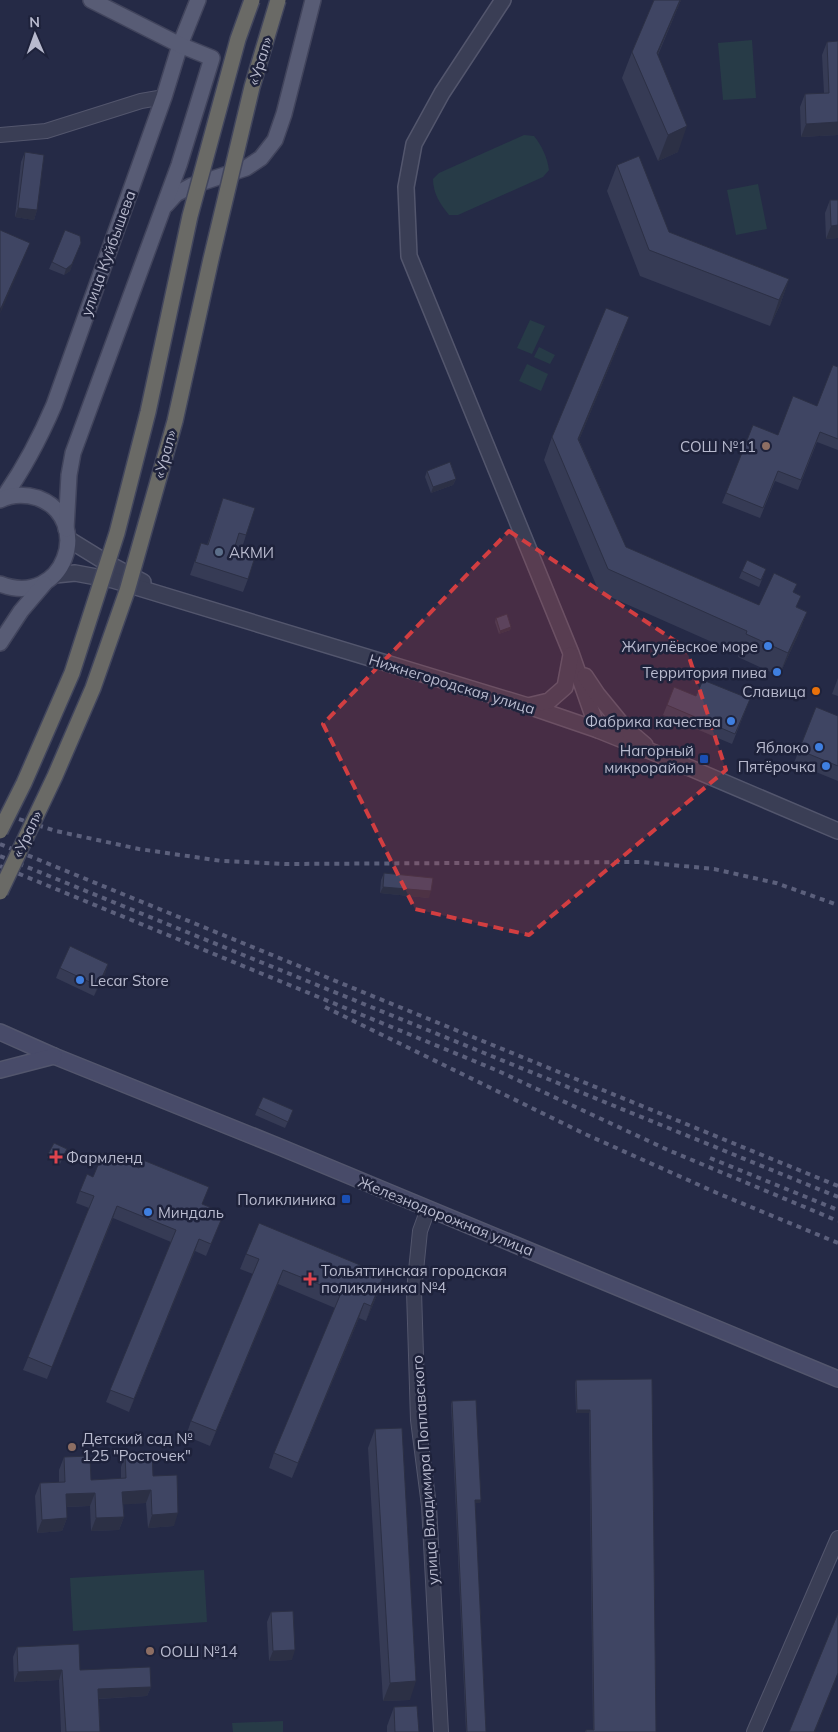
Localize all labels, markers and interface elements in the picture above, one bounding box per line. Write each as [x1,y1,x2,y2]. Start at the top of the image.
north arrow [10,10,60,60]
text: N [29,13,40,31]
street label: «Урал» [244,34,276,88]
street label: улица Куйбышева [76,188,140,318]
street label: «Урал» [149,427,181,480]
place label: СОШ №11 [680,437,756,456]
marker: СОШ №11 [760,440,772,452]
place label: АКМИ [229,543,274,562]
marker: АКМИ [213,546,225,558]
place label: Жигулёвское море [621,637,758,656]
marker: Жигулёвское море [762,640,774,652]
street label: Нижнегородская улица [367,650,537,718]
place label: Территория пива [642,663,767,682]
marker: Территория пива [771,666,783,678]
place label: Славица [742,682,806,701]
marker: Славица [810,685,822,697]
place label: Фабрика качества [585,712,721,731]
marker: Фабрика качества [725,715,737,727]
place label: Яблоко [756,738,809,757]
place label: Нагорный микрорайон [604,741,694,777]
marker: Яблоко [813,741,825,753]
marker: Нагорный микрорайон [698,753,710,765]
place label: Пятёрочка [738,757,816,776]
marker: Пятёрочка [820,760,832,772]
street label: «Урал» [8,807,46,861]
place label: Lecar Store [90,971,169,990]
marker: Lecar Store [74,974,86,986]
place label: Фармленд [66,1148,143,1167]
marker: Фармленд [50,1151,62,1163]
street label: Железнодорожная улица [356,1172,536,1260]
place label: Поликлиника [237,1190,336,1209]
marker: Поликлиника [340,1193,352,1205]
place label: Миндаль [158,1203,224,1222]
marker: Миндаль [142,1206,154,1218]
place label: Тольяттинская городская поликлиника №4 [321,1261,507,1297]
marker: Тольяттинская городская поликлиника №4 [303,1272,317,1286]
street label: улица Владимира Поплавского [407,1354,443,1586]
place label: Детский сад № 125 "Росточек" [82,1429,193,1465]
marker: Детский сад № 125 "Росточек" [66,1441,78,1453]
place label: ООШ №14 [160,1642,238,1661]
marker: ООШ №14 [144,1645,156,1657]

